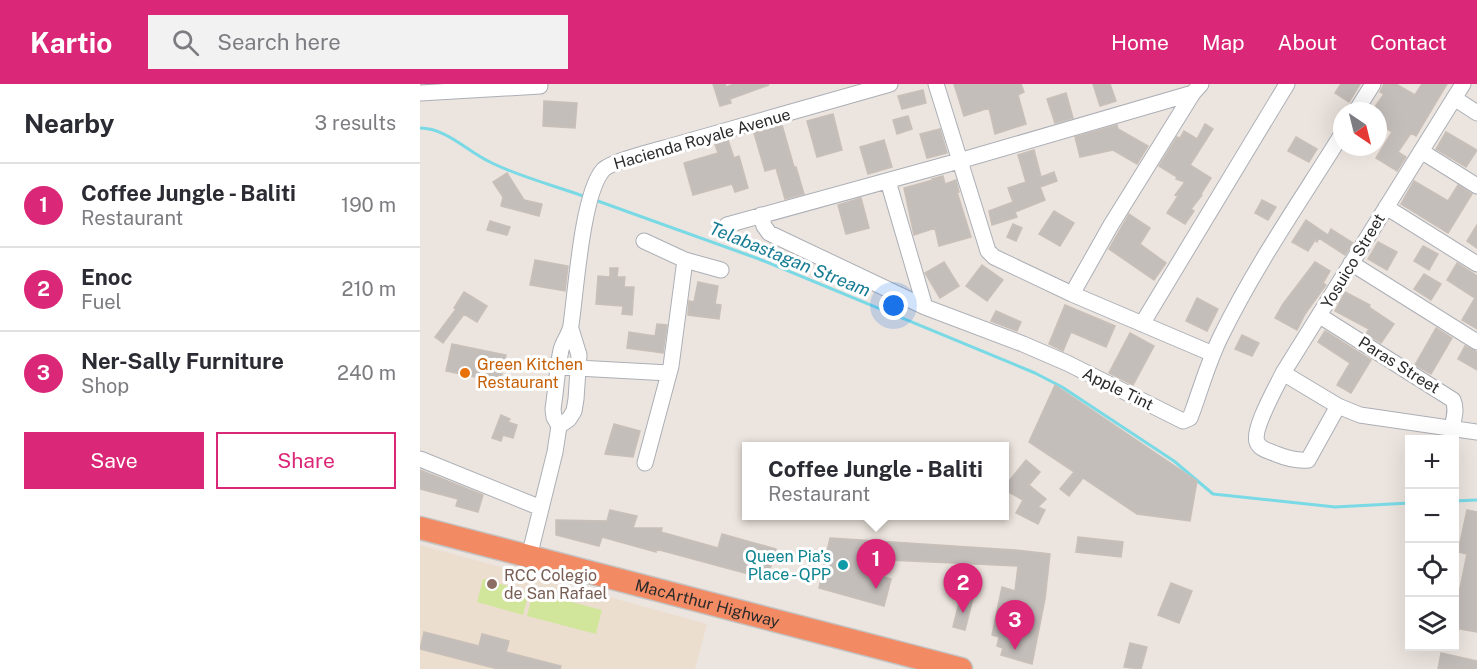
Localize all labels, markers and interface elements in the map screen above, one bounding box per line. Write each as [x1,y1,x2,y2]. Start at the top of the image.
search box [148,15,568,69]
text: Kartio [30,26,112,59]
icon: search [169,26,202,59]
text: Search here [217,29,341,55]
text: Home [1111,30,1169,55]
text: Map [1202,30,1245,55]
text: About [1278,30,1337,55]
text: Contact [1370,30,1447,55]
north arrow [1333,102,1387,156]
street label: Hacienda Royale Avenue [611,105,793,173]
text: Nearby [24,108,114,139]
text: 3 results [315,111,396,135]
text: Coffee Jungle - Baliti [81,180,296,206]
text: 1 [39,193,48,217]
text: 190 m [341,193,396,217]
text: Restaurant [81,206,183,230]
street label: Yosuico Street [1317,210,1389,312]
water label: Telabastagan Stream [707,217,874,301]
text: Enoc [81,264,133,290]
text: 2 [37,277,50,301]
text: 210 m [342,277,396,301]
text: Fuel [81,290,122,314]
your location [879,291,908,320]
street label: Paras Street [1355,332,1443,398]
text: Ner-Sally Furniture [81,348,284,374]
place label: Green Kitchen Restaurant [477,355,583,392]
text: 3 [37,361,50,385]
text: 240 m [337,361,396,385]
street label: Apple Tint [1080,364,1156,414]
marker: Green Kitchen Restaurant [458,366,472,380]
text: Shop [81,374,129,398]
button: Save [24,432,204,489]
button: Share [216,432,396,489]
map controls [1405,435,1459,651]
button: + [1405,435,1459,489]
popup [742,442,1009,520]
text: Coffee Jungle - Baliti [768,456,983,482]
text: Restaurant [768,482,870,506]
button: − [1405,489,1459,543]
pin: 1 [856,540,896,589]
button: locate [1405,543,1459,597]
place label: Queen Pia’s Place - QPP [745,547,831,584]
marker: Queen Pia’s Place - QPP [836,558,850,572]
pin: 2 [944,564,982,613]
place label: RCC Colegio de San Rafael [504,566,608,603]
street label: MacArthur Highway [633,575,782,631]
marker: RCC Colegio de San Rafael [485,577,499,591]
button: layers [1405,597,1459,651]
pin: 3 [996,600,1034,650]

